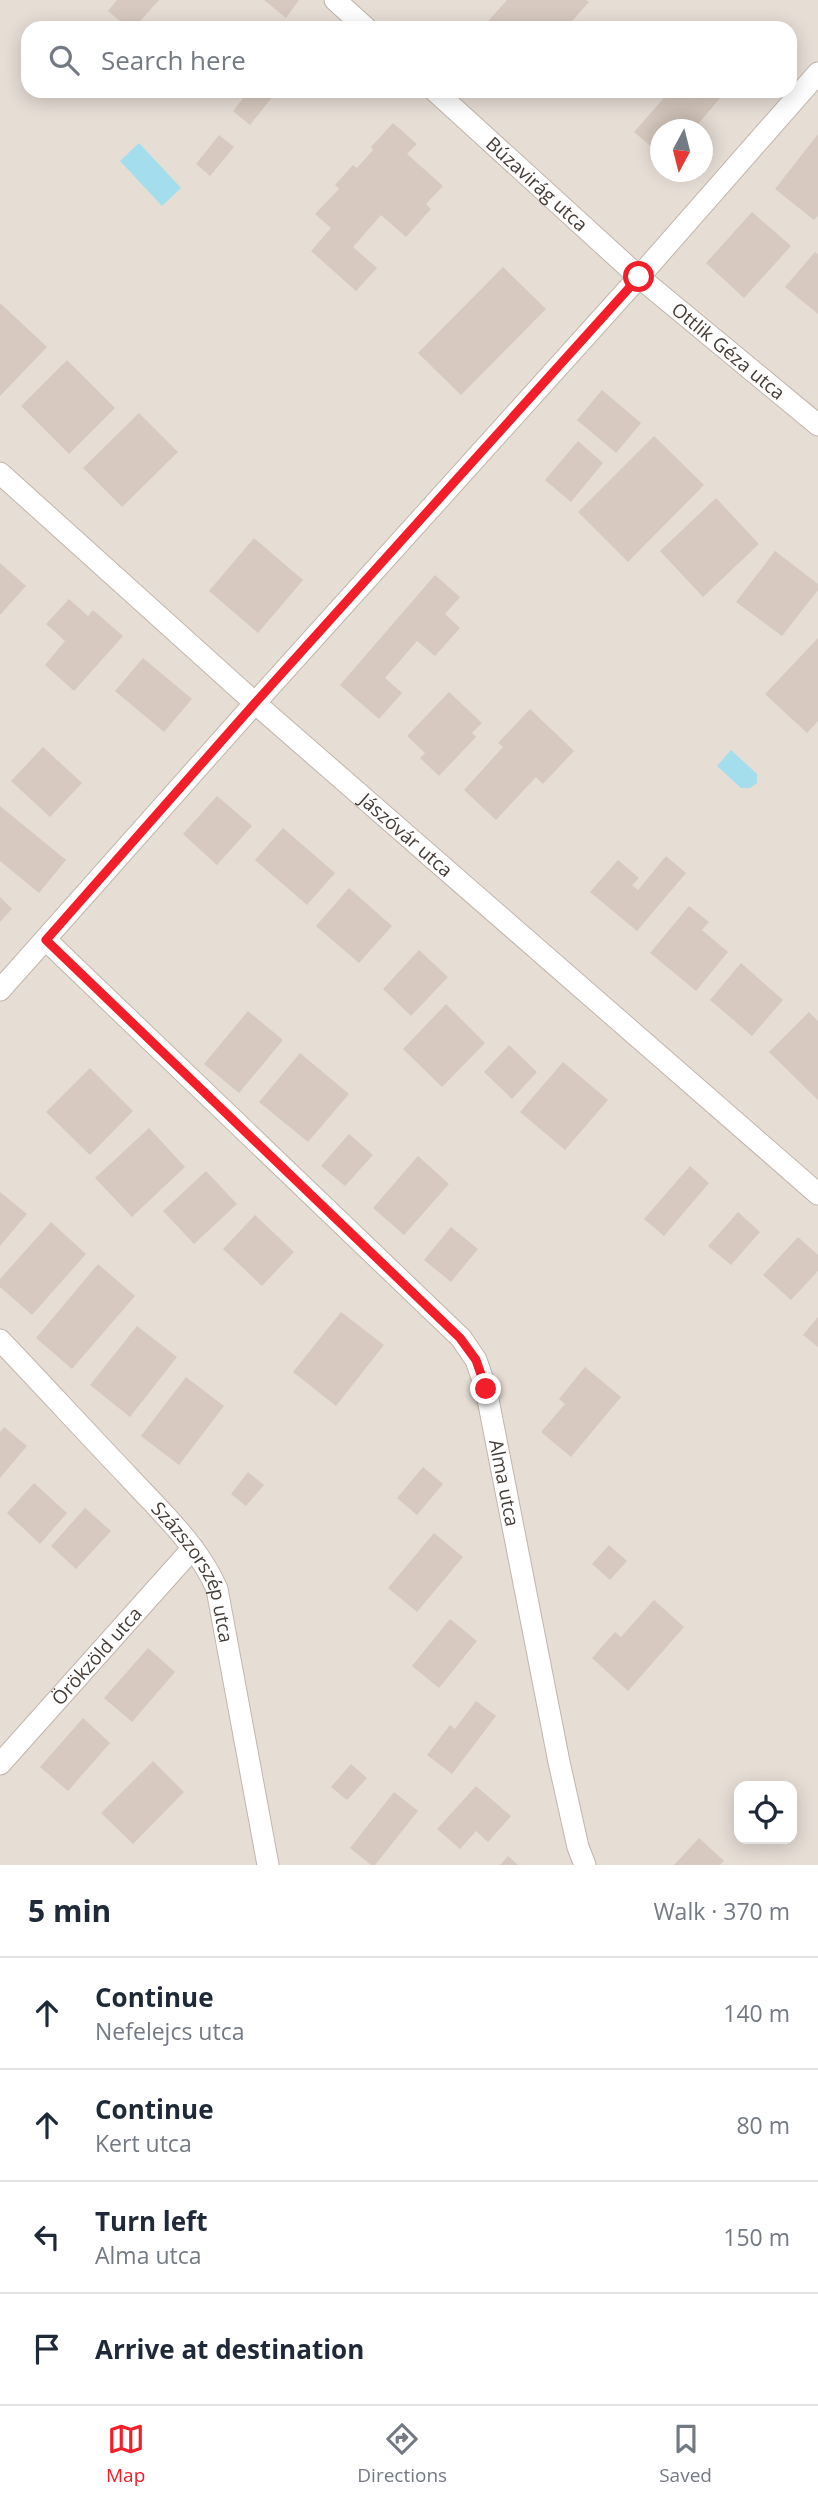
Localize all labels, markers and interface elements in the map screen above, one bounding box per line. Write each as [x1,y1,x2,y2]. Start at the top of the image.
search box [21,21,797,98]
icon: search [45,41,83,79]
text: Search here [101,42,246,78]
north arrow [650,119,713,182]
street label: Búzavirág utca [480,131,594,237]
route start [623,261,654,292]
street label: Ottlik Géza utca [666,296,791,405]
street label: Jászóvár utca [352,786,458,883]
route end [470,1373,501,1404]
street label: Alma utca [483,1437,526,1529]
street label: Százszorszép utca [146,1496,240,1645]
street label: Örökzöld utca [46,1601,148,1711]
map controls [734,1781,797,1844]
button: locate [734,1781,797,1844]
text: 5 min [28,1890,111,1931]
text: Walk · 370 m [653,1895,790,1927]
text: Continue [95,1979,214,2015]
icon: ahead [28,1994,66,2032]
text: 140 m [723,1997,790,2029]
text: Nefelejcs utca [95,2015,244,2047]
text: Continue [95,2091,214,2127]
icon: ahead [28,2106,66,2144]
text: 80 m [736,2109,790,2141]
text: Kert utca [95,2127,192,2159]
text: Turn left [95,2203,207,2239]
icon: left [28,2218,66,2256]
text: 150 m [723,2221,790,2253]
text: Alma utca [95,2239,202,2271]
icon: arrive [28,2330,66,2368]
text: Arrive at destination [95,2331,364,2367]
tab: Map [106,2420,145,2488]
tab: Directions [357,2420,447,2488]
tab: Saved [659,2420,712,2488]

